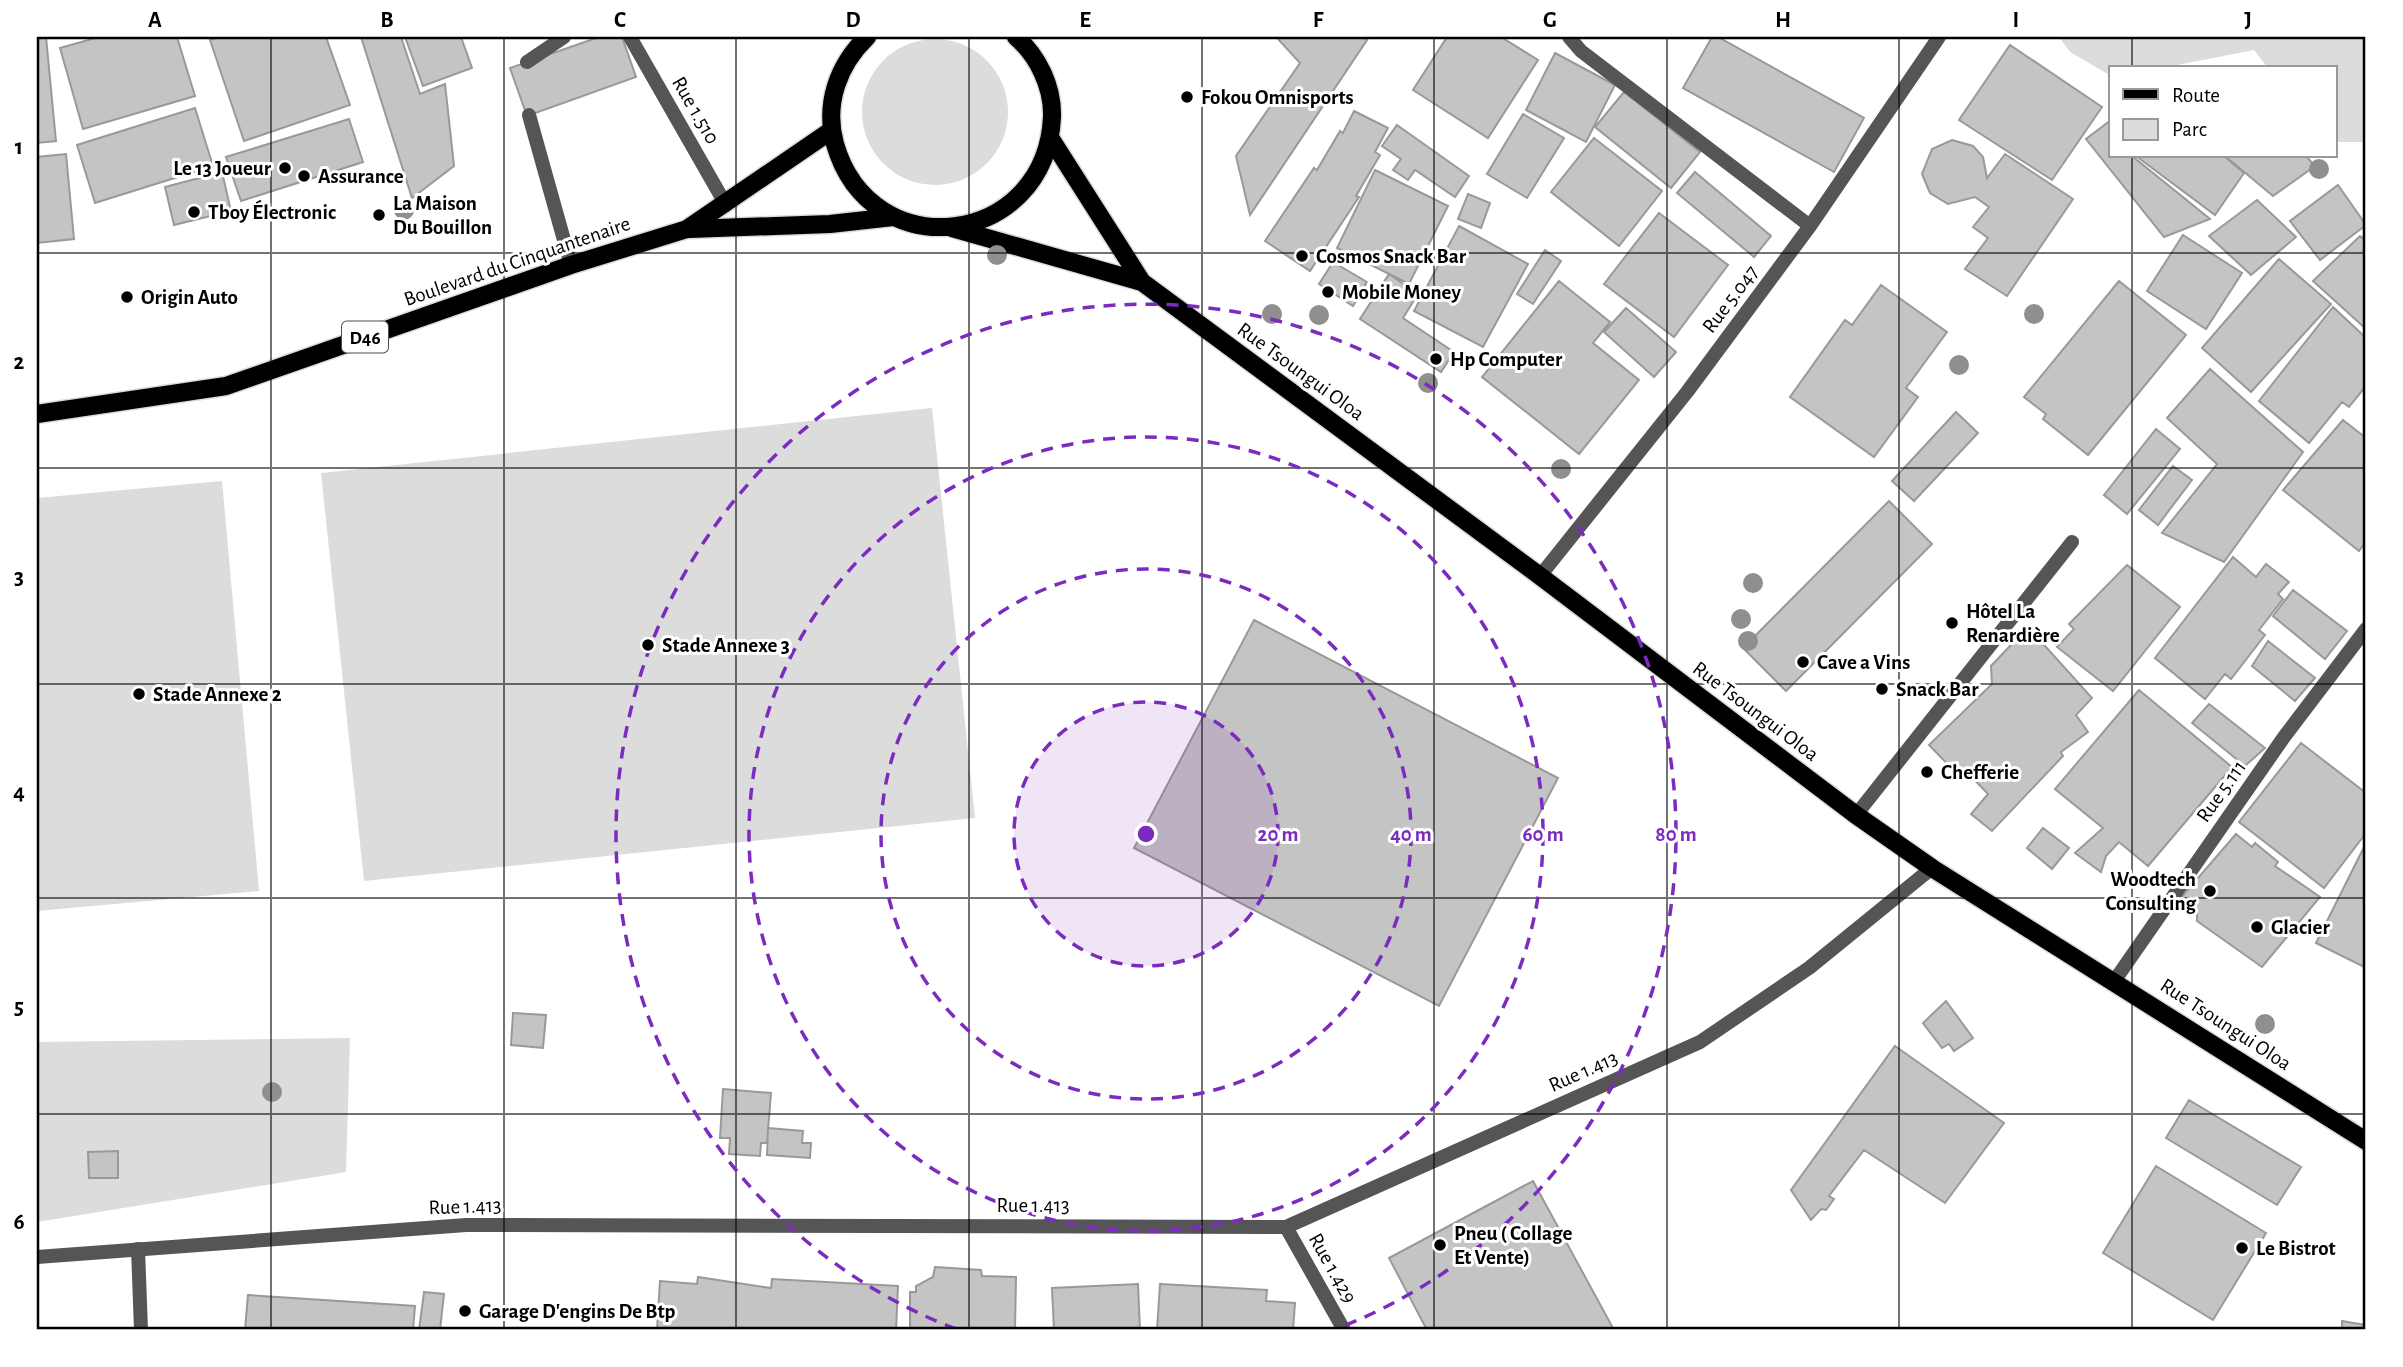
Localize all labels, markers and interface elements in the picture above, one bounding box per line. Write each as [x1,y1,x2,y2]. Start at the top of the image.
text: A [148,9,162,32]
text: B [380,9,394,32]
text: C [614,9,626,32]
text: D [845,9,861,32]
text: E [1079,9,1091,32]
text: F [1313,9,1324,32]
text: G [1543,9,1557,32]
text: H [1775,9,1791,32]
text: I [2013,9,2019,32]
text: J [2244,9,2252,32]
legend [2109,66,2336,158]
street label: Rue 1.510 [668,73,723,148]
text: Route [2172,85,2220,106]
place label: Fokou Omnisports [1201,87,1354,108]
marker: Fokou Omnisports [1179,89,1195,105]
text: Parc [2172,119,2207,140]
text: 1 [15,136,23,159]
place label: Le 13 Joueur [173,158,272,179]
marker: Le 13 Joueur [277,160,293,176]
place label: Assurance [318,166,404,187]
marker: Assurance [296,168,312,184]
place label: La Maison Du Bouillon [393,193,492,238]
place label: Tboy Électronic [208,199,336,223]
marker: Tboy Électronic [186,204,202,220]
marker: La Maison Du Bouillon [371,207,387,223]
street label: Boulevard du Cinquantenaire [401,213,633,310]
place label: Cosmos Snack Bar [1316,246,1467,267]
marker: Cosmos Snack Bar [1294,248,1310,264]
street label: Rue 5.047 [1698,261,1763,337]
place label: Mobile Money [1342,282,1462,303]
marker: Mobile Money [1320,284,1336,300]
place label: Origin Auto [141,287,238,308]
marker: Origin Auto [119,289,135,305]
street label: Rue Tsoungui Oloa [1233,318,1368,425]
road number: D46 [342,322,388,352]
place label: Hp Computer [1450,349,1563,370]
text: 2 [14,351,25,374]
marker: Hp Computer [1428,351,1444,367]
text: 3 [14,566,24,589]
place label: Hôtel La Renardière [1966,601,2060,646]
marker: Hôtel La Renardière [1944,615,1960,631]
place label: Stade Annexe 3 [662,635,790,656]
marker: Stade Annexe 3 [640,637,656,653]
place label: Cave a Vins [1817,652,1910,673]
marker: Cave a Vins [1795,654,1811,670]
street label: Rue Tsoungui Oloa [1689,657,1823,766]
place label: Snack Bar [1896,679,1979,700]
marker: Snack Bar [1874,681,1890,697]
place label: Stade Annexe 2 [153,684,282,705]
marker: Stade Annexe 2 [131,686,147,702]
street label: Rue 5.111 [2193,756,2250,826]
place label: Chefferie [1941,762,2019,783]
marker: Chefferie [1919,764,1935,780]
text: 4 [13,781,25,804]
centre of rings [1134,822,1158,846]
text: 20 m [1258,824,1298,845]
text: 40 m [1390,824,1432,845]
text: 60 m [1522,824,1564,845]
text: 80 m [1655,824,1697,845]
place label: Woodtech Consulting [2105,869,2196,914]
marker: Woodtech Consulting [2202,883,2218,899]
place label: Glacier [2271,917,2330,938]
marker: Glacier [2249,919,2265,935]
street label: Rue Tsoungui Oloa [2157,974,2295,1075]
text: 5 [14,996,24,1019]
street label: Rue 1.413 [1546,1047,1621,1096]
street label: Rue 1.413 [428,1195,502,1218]
street label: Rue 1.413 [996,1195,1070,1216]
text: 6 [13,1211,25,1234]
place label: Pneu ( Collage Et Vente) [1454,1223,1572,1268]
street label: Rue 1.429 [1305,1230,1360,1307]
marker: Pneu ( Collage Et Vente) [1432,1237,1448,1253]
place label: Le Bistrot [2256,1238,2336,1259]
marker: Le Bistrot [2234,1240,2250,1256]
place label: Garage D'engins De Btp [479,1301,676,1322]
marker: Garage D'engins De Btp [457,1303,473,1319]

